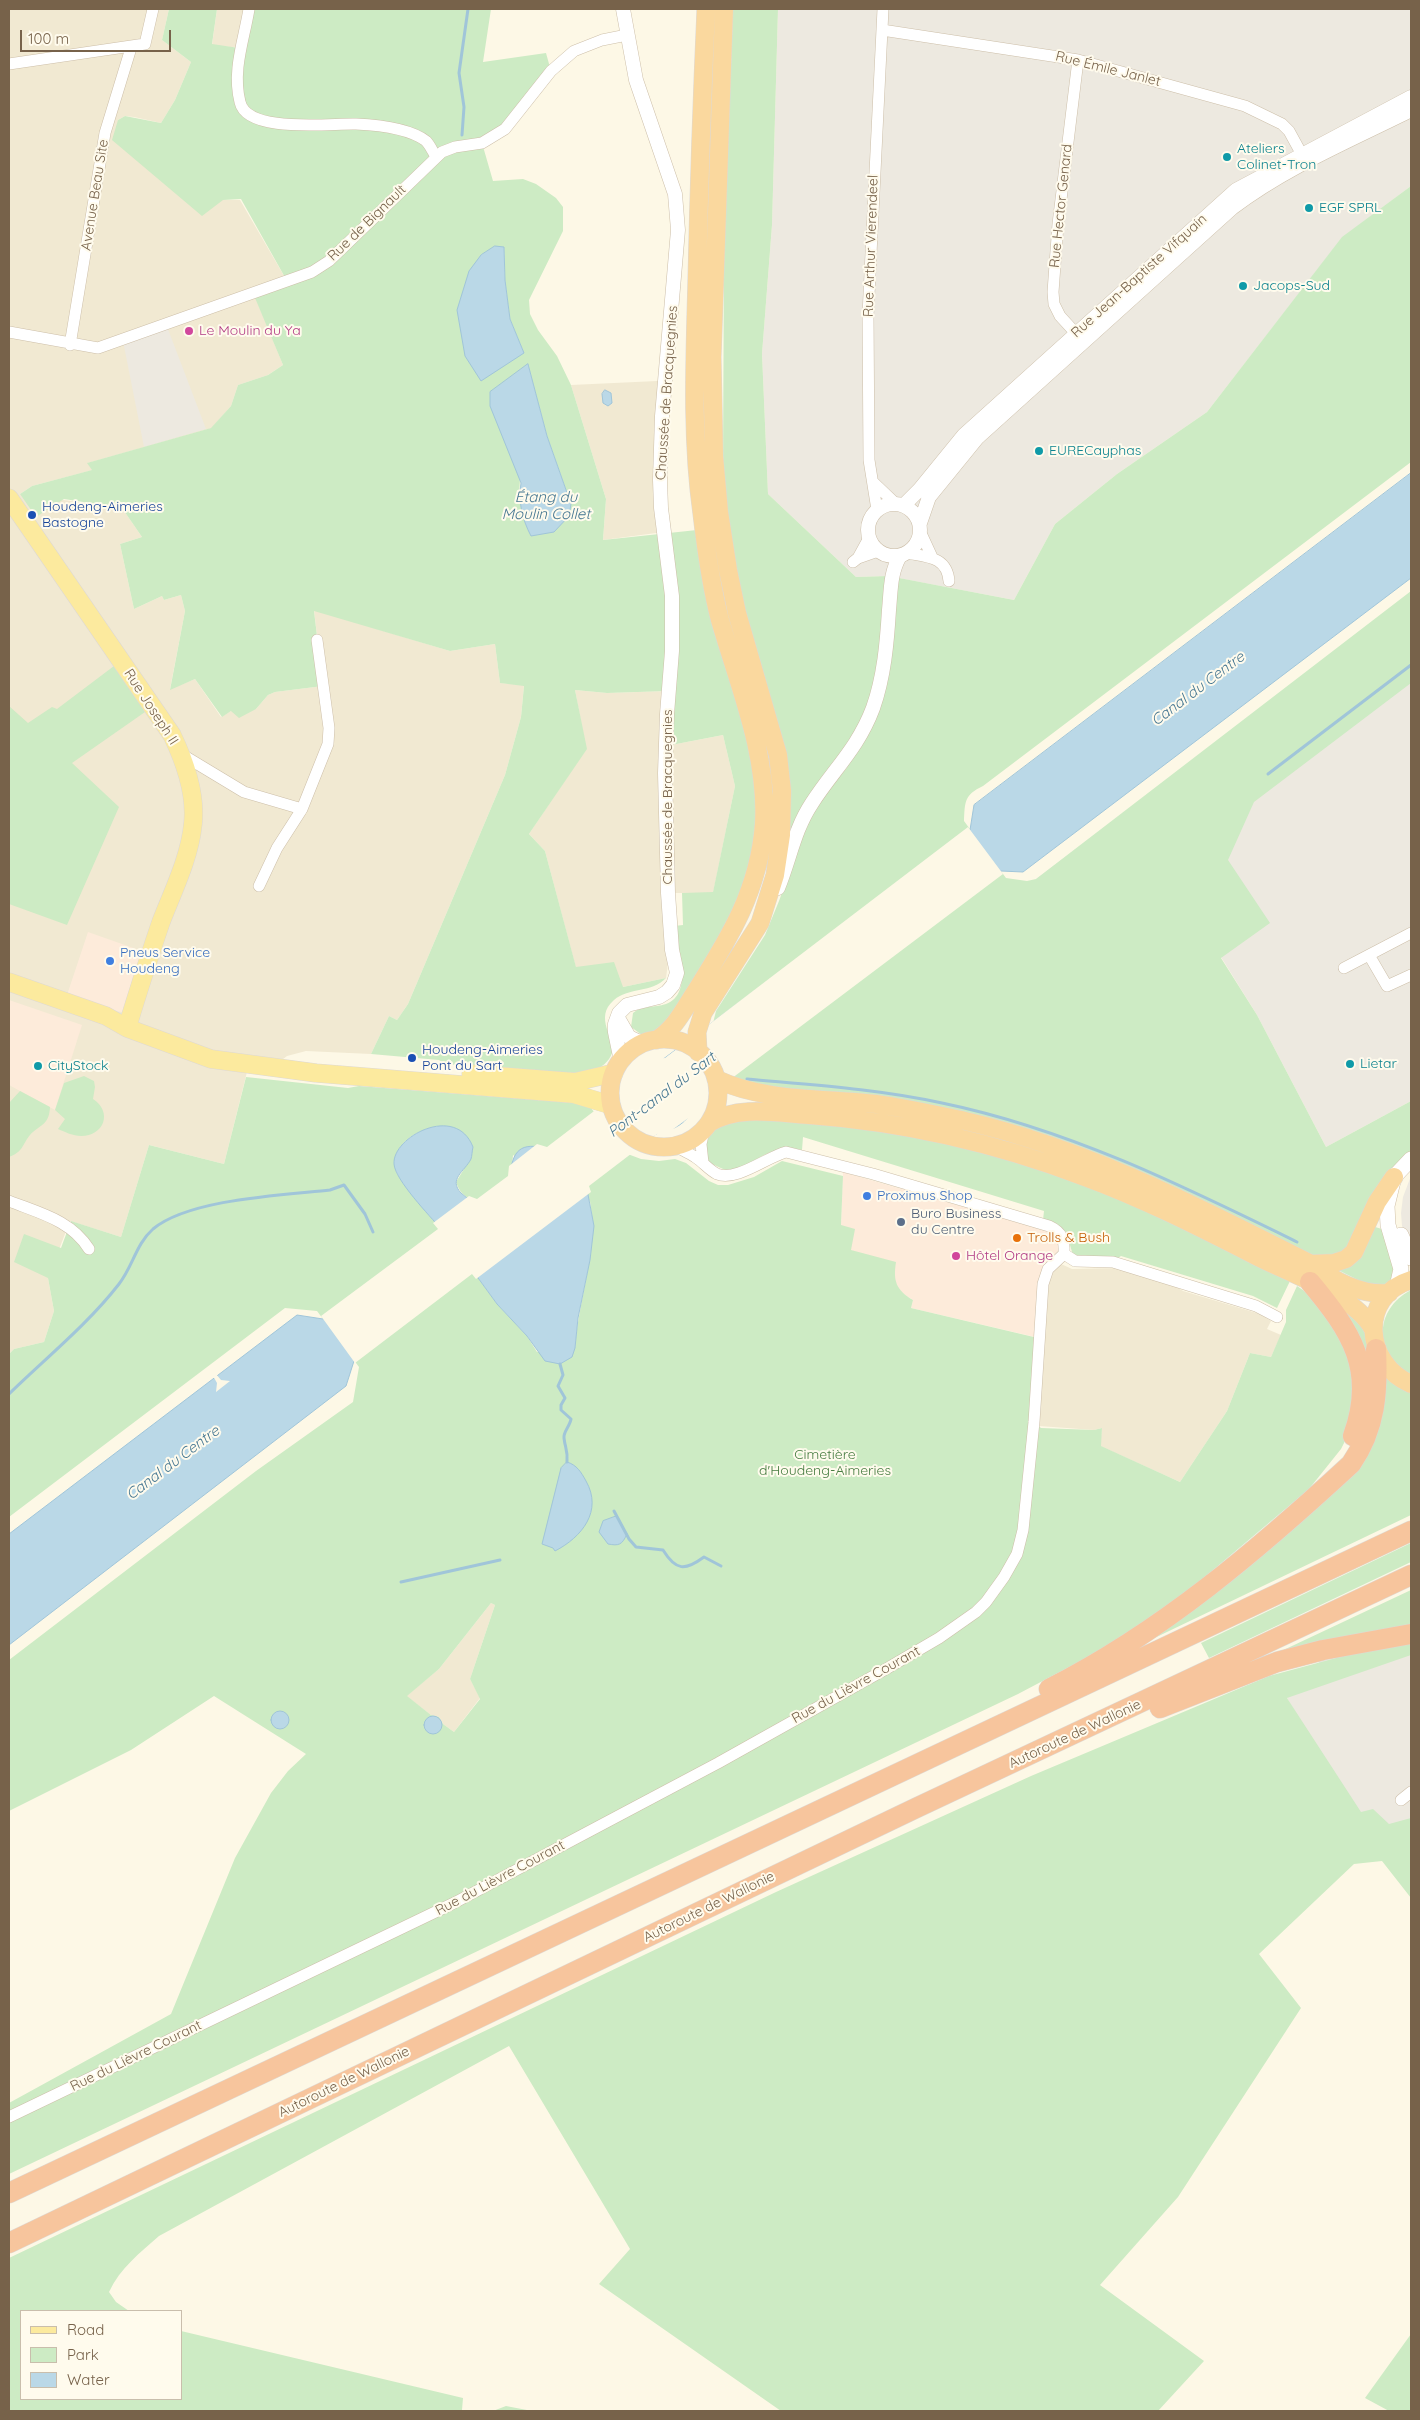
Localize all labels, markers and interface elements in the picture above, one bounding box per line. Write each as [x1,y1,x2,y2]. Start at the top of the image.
scale bar [22,20,174,52]
text: 100 m [28,29,69,48]
street label: Rue Émile Janlet [1054,48,1162,90]
street label: Avenue Beau Site [78,138,112,252]
place label: Ateliers Colinet-Tron [1237,141,1316,174]
street label: Rue Hector Genard [1046,143,1076,269]
marker: Ateliers Colinet-Tron [1221,151,1233,163]
street label: Rue Arthur Vierendeel [860,175,882,317]
street label: Rue de Bignault [324,181,410,265]
place label: EGF SPRL [1319,200,1381,216]
marker: EGF SPRL [1303,202,1315,214]
street label: Rue Jean-Baptiste Vifquain [1068,211,1210,341]
place label: Jacops-Sud [1253,278,1330,294]
marker: Jacops-Sud [1237,280,1249,292]
street label: Chaussée de Bracquegnies [653,305,681,481]
place label: Le Moulin du Ya [199,323,301,339]
marker: Le Moulin du Ya [183,325,195,337]
place label: EURECayphas [1049,443,1141,459]
marker: EURECayphas [1033,445,1045,457]
water label: Étang du Moulin Collet [502,488,590,523]
place label: Houdeng-Aimeries Bastogne [42,499,163,532]
marker: Houdeng-Aimeries Bastogne [26,509,38,521]
water label: Canal du Centre [1148,648,1248,730]
street label: Rue Joseph II [120,666,182,748]
street label: Chaussée de Bracquegnies [660,709,676,885]
place label: Pneus Service Houdeng [120,945,210,978]
marker: Pneus Service Houdeng [104,955,116,967]
place label: Houdeng-Aimeries Pont du Sart [422,1042,543,1074]
water label: Pont-canal du Sart [605,1049,719,1141]
marker: Houdeng-Aimeries Pont du Sart [406,1052,418,1064]
place label: Lietar [1360,1056,1397,1072]
place label: CityStock [48,1058,109,1074]
marker: Lietar [1344,1058,1356,1070]
marker: CityStock [32,1060,44,1072]
place label: Proximus Shop [877,1188,972,1204]
marker: Proximus Shop [861,1190,873,1202]
place label: Buro Business du Centre [911,1206,1001,1238]
marker: Buro Business du Centre [895,1216,907,1228]
place label: Trolls & Bush [1027,1230,1110,1246]
marker: Trolls & Bush [1011,1232,1023,1244]
place label: Hôtel Orange [966,1248,1053,1264]
marker: Hôtel Orange [950,1250,962,1262]
water label: Canal du Centre [123,1422,223,1504]
park label: Cimetière d'Houdeng-Aimeries [759,1447,891,1480]
street label: Rue du Lièvre Courant [789,1643,923,1727]
street label: Autoroute de Wallonie [1006,1696,1144,1772]
street label: Rue du Lièvre Courant [432,1837,568,1919]
street label: Autoroute de Wallonie [641,1868,777,1946]
street label: Rue du Lièvre Courant [68,2017,204,2095]
street label: Autoroute de Wallonie [276,2043,412,2121]
legend [20,2310,182,2400]
text: Road [67,2320,104,2339]
text: Park [67,2345,99,2364]
text: Water [67,2370,110,2389]

